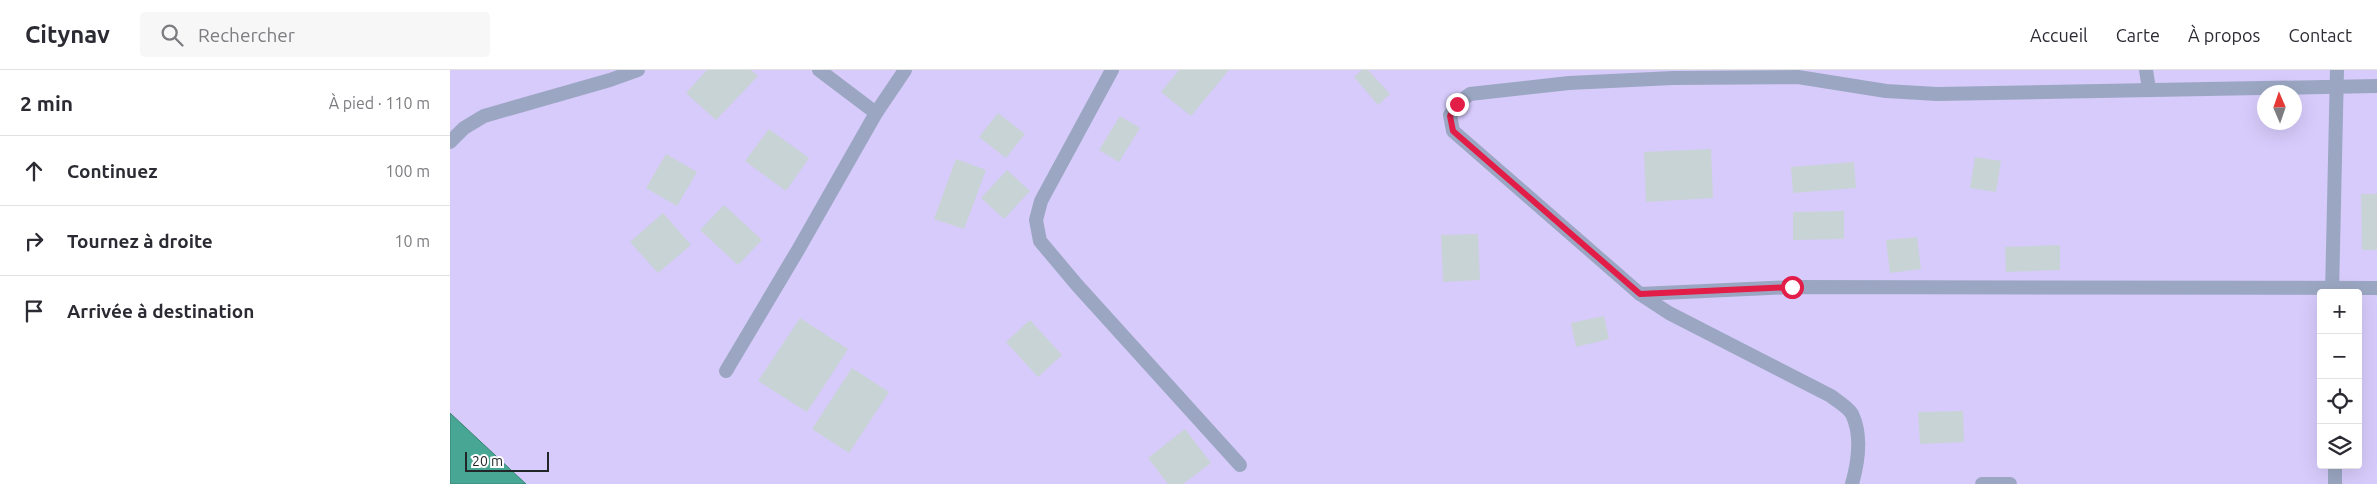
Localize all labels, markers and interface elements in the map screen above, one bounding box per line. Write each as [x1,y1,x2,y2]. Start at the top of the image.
search box [140,12,490,57]
text: Citynav [25,21,110,48]
icon: search [158,21,186,49]
text: Rechercher [198,24,295,46]
text: Accueil [2030,25,2088,45]
text: Carte [2116,25,2160,45]
text: À propos [2188,25,2260,45]
text: Contact [2288,25,2352,45]
north arrow [2257,85,2302,130]
text: 2 min [20,91,73,115]
route end [1446,93,1469,116]
text: À pied · 110 m [329,94,430,112]
icon: ahead [20,157,48,185]
text: Continuez [67,160,157,182]
text: 100 m [385,162,430,180]
icon: right [20,227,48,255]
text: Tournez à droite [67,230,213,252]
text: 10 m [394,232,430,250]
route start [1781,276,1804,299]
map controls [2317,289,2362,469]
button: + [2317,289,2362,334]
icon: arrive [20,297,48,325]
text: Arrivée à destination [67,300,254,322]
button: − [2317,334,2362,379]
button: locate [2317,379,2362,424]
button: layers [2317,424,2362,469]
scale bar [465,449,549,472]
text: 20 m [472,453,503,469]

